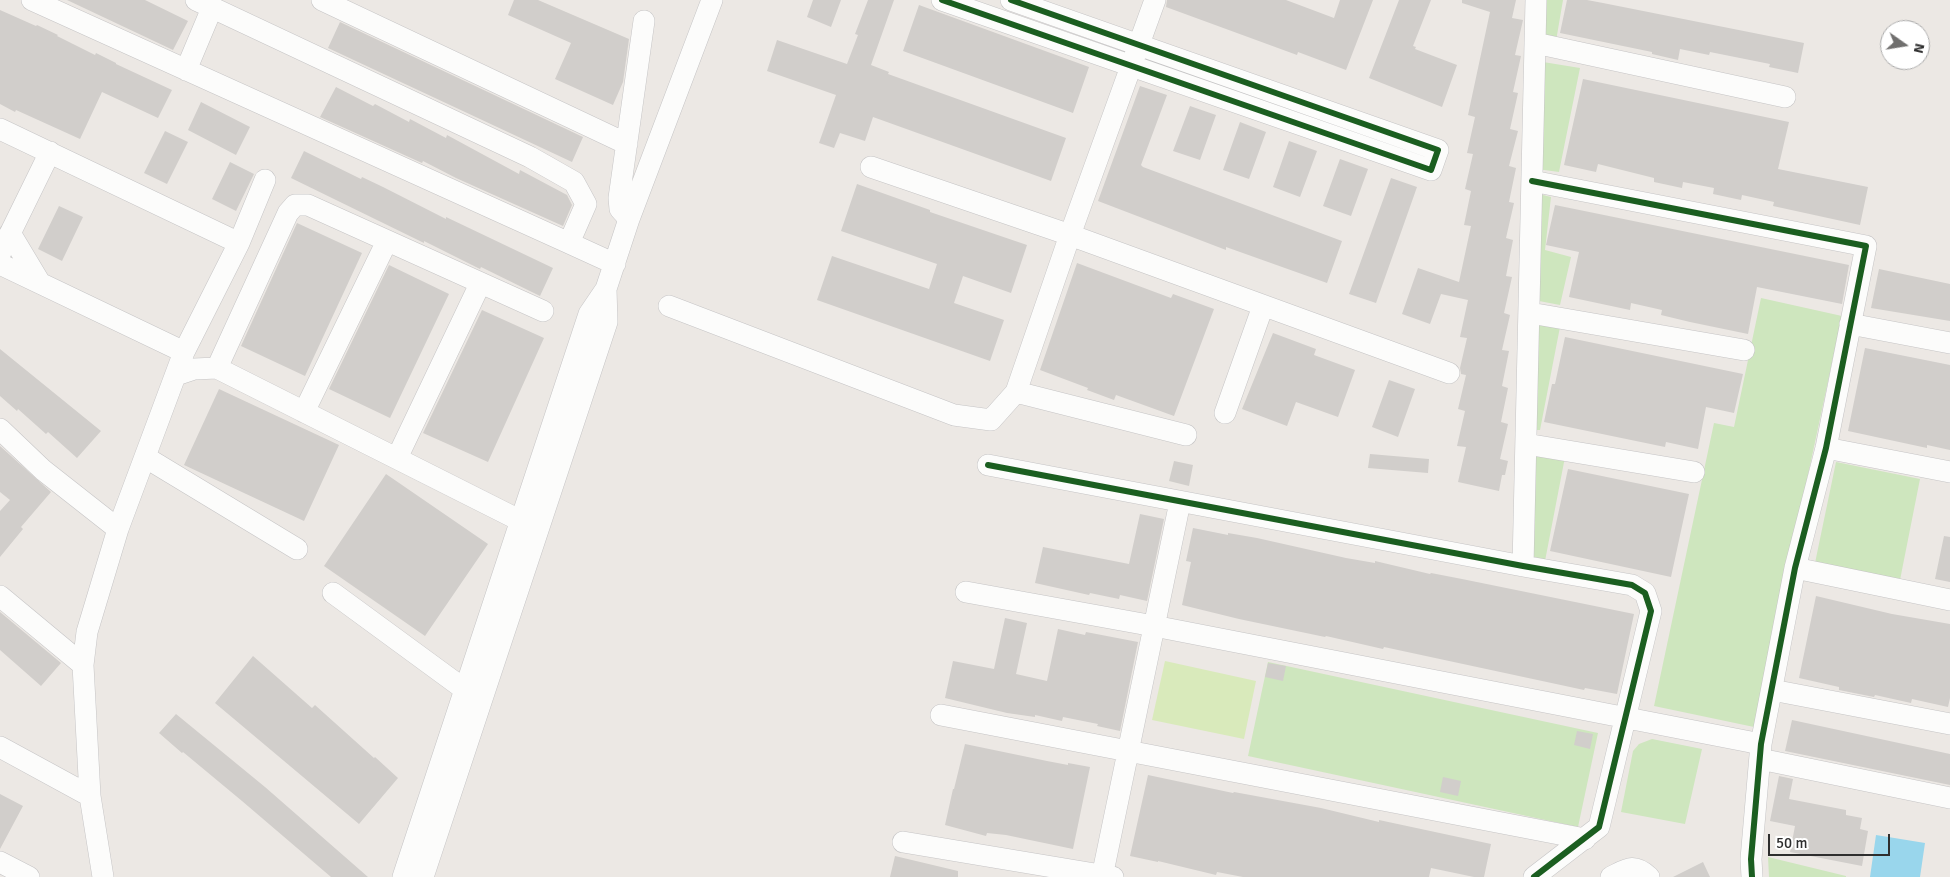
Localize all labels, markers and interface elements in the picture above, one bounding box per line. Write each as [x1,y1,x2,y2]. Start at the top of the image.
north arrow [1880,20,1930,70]
text: N [1910,42,1929,55]
scale bar [1770,824,1892,856]
text: 50 m [1776,834,1807,852]

